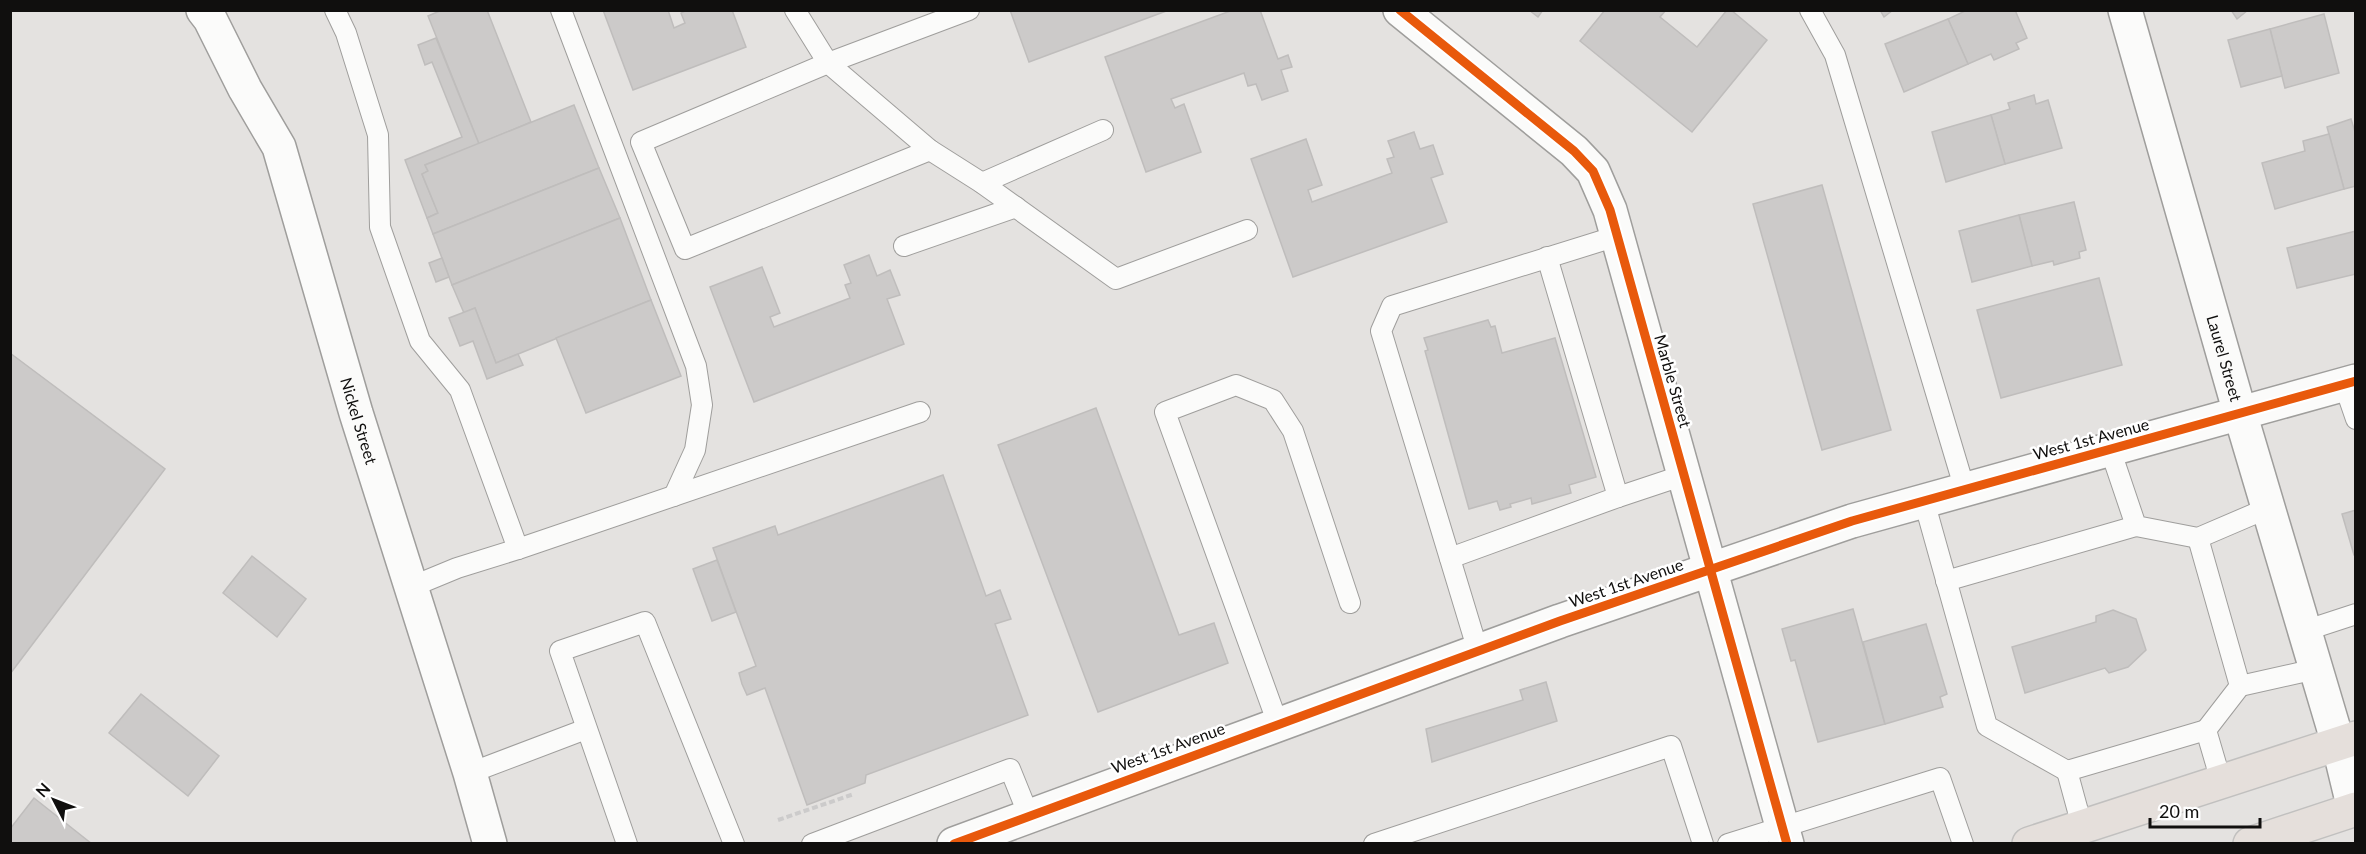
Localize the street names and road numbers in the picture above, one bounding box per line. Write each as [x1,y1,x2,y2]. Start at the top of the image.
street label: Laurel Street [2203,313,2246,404]
street label: Marble Street [1651,332,1696,430]
street label: Nickel Street [337,375,382,467]
street label: West 1st Avenue [2031,414,2151,463]
street label: West 1st Avenue [1566,554,1685,611]
street label: West 1st Avenue [1109,718,1227,777]

